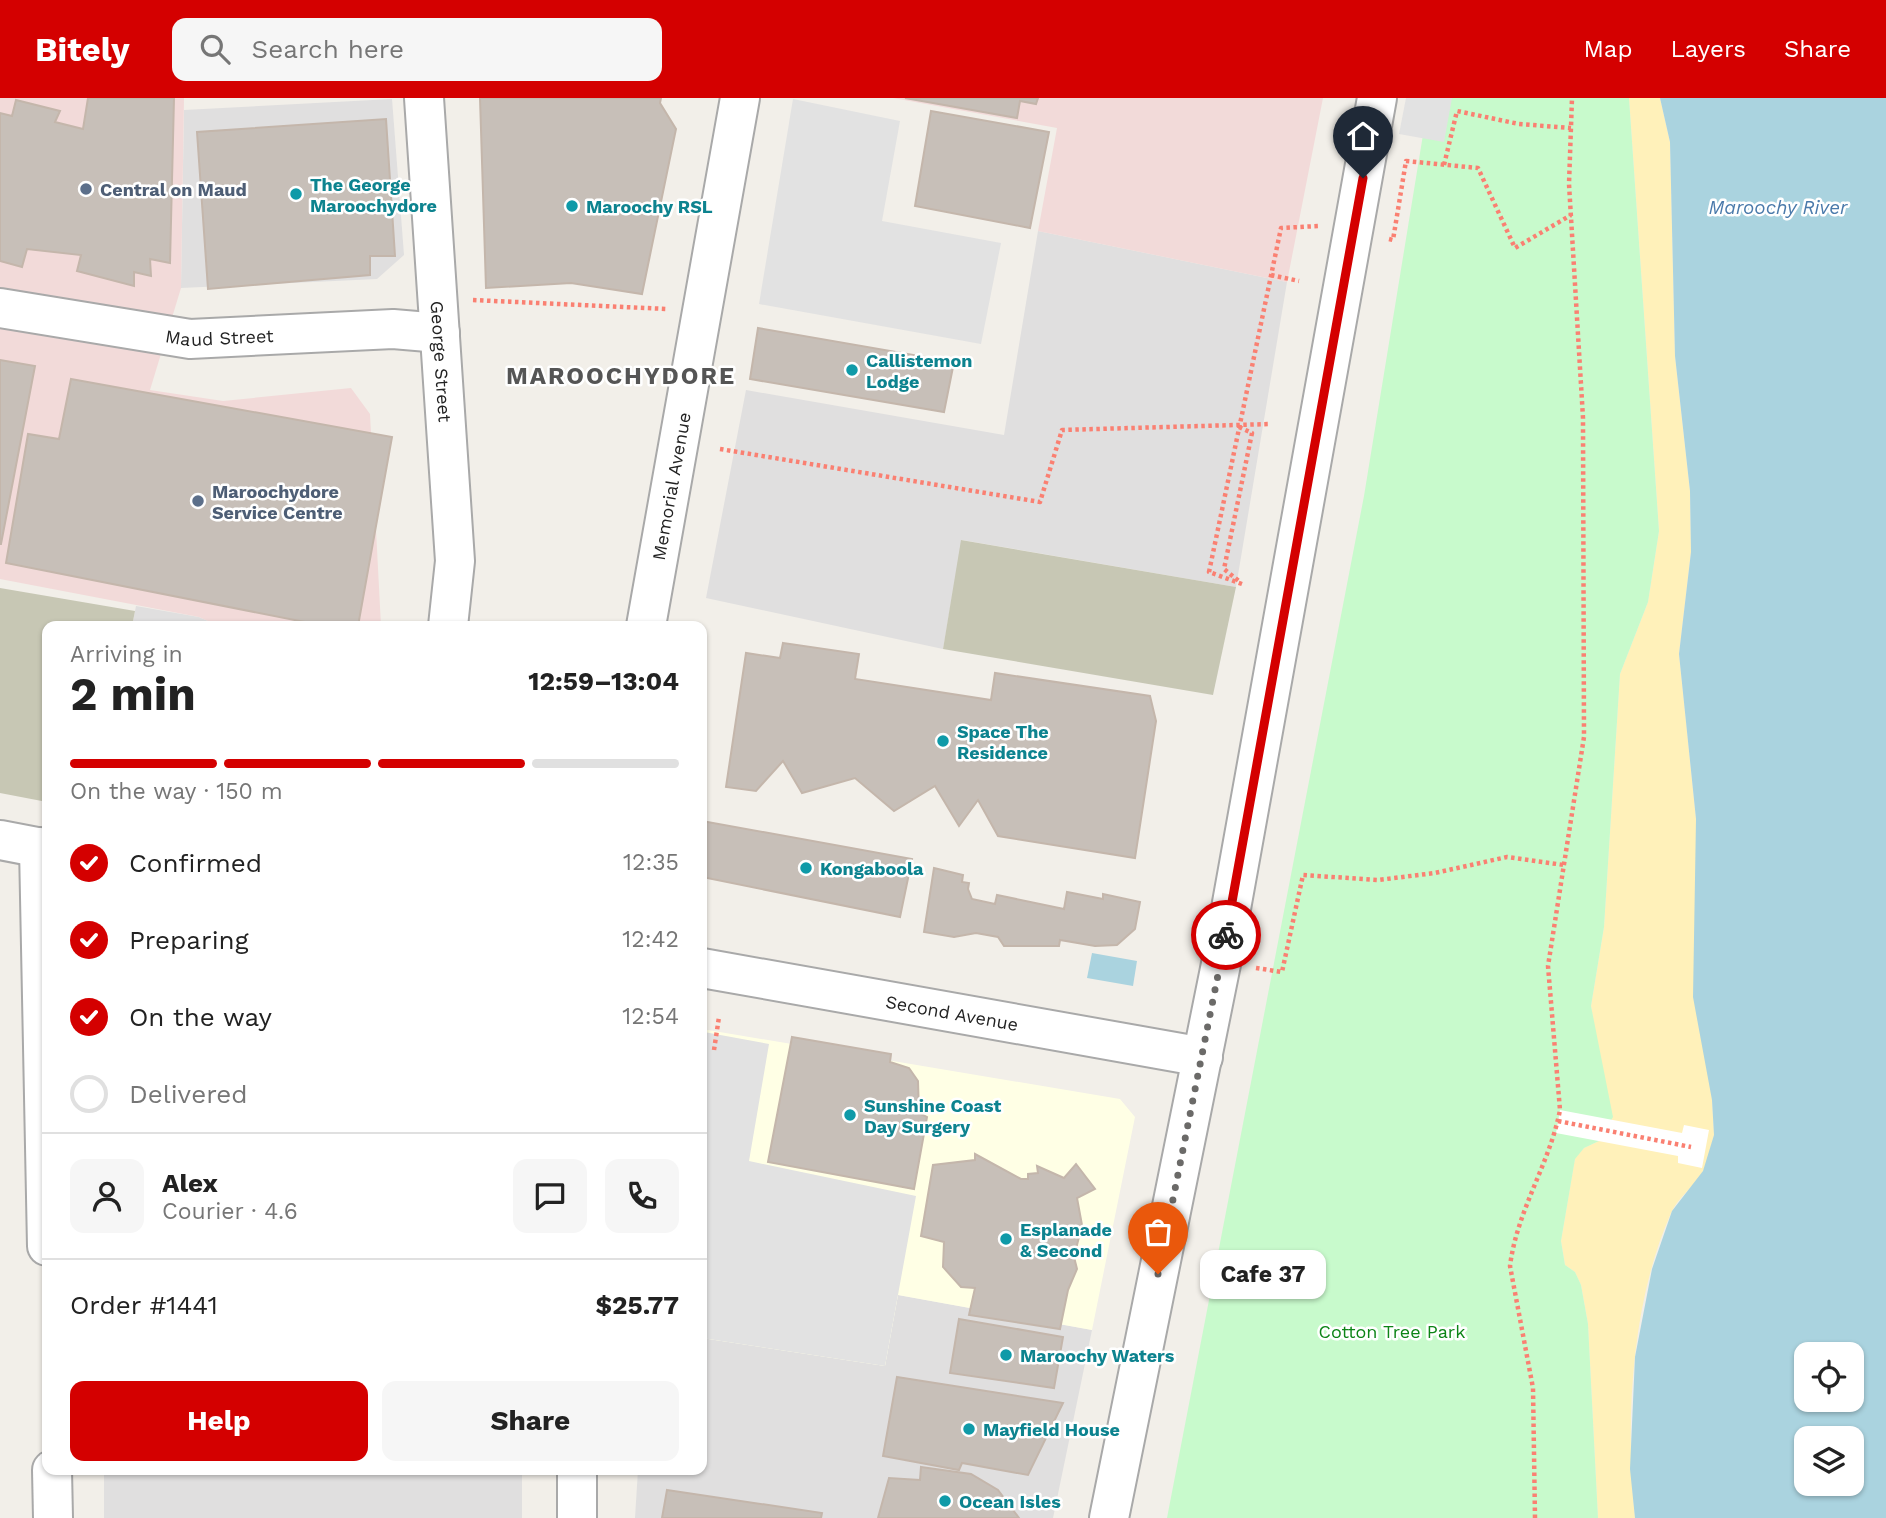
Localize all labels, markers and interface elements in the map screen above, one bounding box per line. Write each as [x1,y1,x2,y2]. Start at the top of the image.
search box [172,18,662,81]
text: Bitely [35,30,130,69]
icon: search [196,30,234,68]
text: Search here [252,34,404,64]
text: Map [1584,35,1632,63]
text: Layers [1670,35,1746,63]
text: Share [1784,35,1851,63]
pin [1333,106,1393,178]
icon: home [1344,117,1382,155]
place label: The George Maroochydore [310,174,437,216]
place label: Central on Maud [100,179,247,200]
marker: Central on Maud [78,181,94,197]
marker: The George Maroochydore [288,186,304,202]
place label: Maroochy RSL [586,196,713,217]
water label: Maroochy River [1709,196,1848,219]
marker: Maroochy RSL [564,198,580,214]
street label: George Street [427,300,456,423]
street label: Maud Street [164,324,274,349]
place label: Callistemon Lodge [866,350,972,392]
district label: MAROOCHYDORE [506,362,736,390]
marker: Callistemon Lodge [844,362,860,378]
street label: Memorial Avenue [647,411,694,562]
place label: Maroochydore Service Centre [212,481,343,523]
marker: Maroochydore Service Centre [190,493,206,509]
text: Arriving in [70,641,183,668]
text: 12:59–13:04 [528,666,679,696]
text: 2 min [70,667,196,721]
place label: Space The Residence [957,721,1049,763]
marker: Space The Residence [935,733,951,749]
text: On the way · 150 m [70,778,283,805]
icon: check [70,844,108,882]
text: Confirmed [129,848,262,878]
text: 12:35 [623,849,679,876]
place label: Kongaboola [820,858,924,879]
marker: Kongaboola [798,860,814,876]
courier [1191,900,1261,970]
icon: bike [1207,916,1245,954]
icon: check [70,921,108,959]
text: Preparing [129,925,249,955]
text: 12:42 [622,926,679,953]
street label: Second Avenue [884,990,1020,1035]
icon: check [70,998,108,1036]
text: On the way [129,1002,272,1032]
text: 12:54 [622,1003,679,1030]
text: Delivered [129,1079,248,1109]
place label: Sunshine Coast Day Surgery [864,1095,1002,1137]
marker: Sunshine Coast Day Surgery [842,1107,858,1123]
button: person [70,1159,144,1233]
button: chat [513,1159,587,1233]
button: phone [605,1159,679,1233]
text: Alex [162,1168,218,1198]
text: Courier · 4.6 [162,1198,298,1225]
pin [1128,1202,1188,1274]
icon: bag [1139,1213,1177,1251]
place label: Esplanade & Second [1020,1219,1112,1261]
marker: Esplanade & Second [998,1231,1014,1247]
callout: Cafe 37 [1200,1250,1326,1298]
text: Cafe 37 [1220,1261,1306,1288]
text: Order #1441 [70,1290,218,1320]
text: $25.77 [595,1290,679,1320]
park label: Cotton Tree Park [1319,1321,1465,1342]
map controls [1794,1342,1864,1496]
button: locate [1794,1342,1864,1412]
place label: Maroochy Waters [1020,1345,1175,1366]
marker: Maroochy Waters [998,1347,1014,1363]
button: Help [70,1381,368,1461]
button: Share [382,1381,679,1461]
place label: Mayfield House [983,1419,1120,1440]
marker: Mayfield House [961,1421,977,1437]
button: layers [1794,1426,1864,1496]
place label: Ocean Isles [959,1491,1061,1512]
marker: Ocean Isles [937,1493,953,1509]

